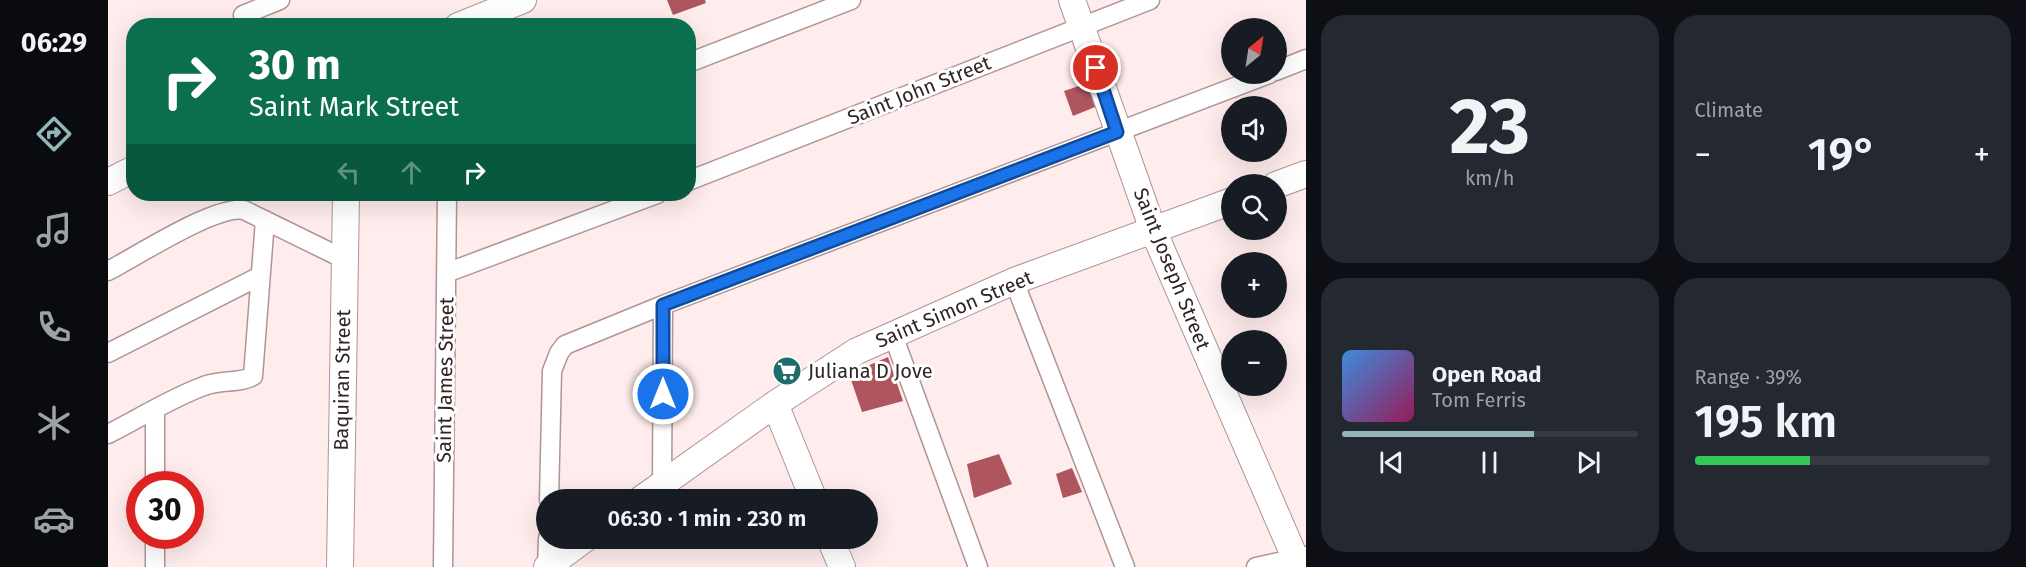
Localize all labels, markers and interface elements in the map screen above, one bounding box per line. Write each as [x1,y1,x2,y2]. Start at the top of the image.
north arrow [1221,18,1287,84]
map controls [1221,18,1287,396]
text: 06:29 [21,27,87,59]
text: 30 m [249,40,341,90]
icon: right [150,42,228,120]
pin [1070,42,1121,93]
street label: Saint John Street [844,50,995,130]
icon: arrive [1079,51,1112,84]
text: 23 [1450,80,1530,174]
text: Saint Mark Street [249,91,459,123]
button: sound [1221,96,1287,162]
text: Climate [1695,98,1763,122]
icon: directions [33,113,75,155]
text: 19° [1808,128,1877,182]
text: − [1695,135,1711,175]
text: + [1974,135,1990,175]
icon: left [332,156,365,189]
icon: ahead [395,156,428,189]
icon: right [458,156,491,189]
text: km/h [1465,166,1515,190]
button: search [1221,174,1287,240]
street label: Saint Joseph Street [1128,184,1216,354]
icon: music [33,209,75,251]
button: + [1221,252,1287,318]
street label: Saint Simon Street [872,265,1037,353]
street label: Saint James Street [432,296,458,463]
icon: phone [33,306,75,348]
street label: Baquiran Street [329,308,355,451]
button: − [1221,330,1287,396]
supermarket icon: Juliana D Jove [771,355,803,387]
place label: Juliana D Jove [808,359,933,383]
text: Open Road [1432,361,1542,388]
position arrow [631,362,695,426]
text: Range · 39% [1695,365,1802,389]
text: Tom Ferris [1432,388,1526,412]
text: 195 km [1695,395,1837,449]
icon: climate [33,402,75,444]
icon: previous [1375,446,1408,479]
icon: pause [1473,446,1506,479]
icon: next [1572,446,1605,479]
speed limit sign: 30 [126,471,204,549]
icon: car [33,498,75,540]
text: 06:30 · 1 min · 230 m [608,505,806,532]

